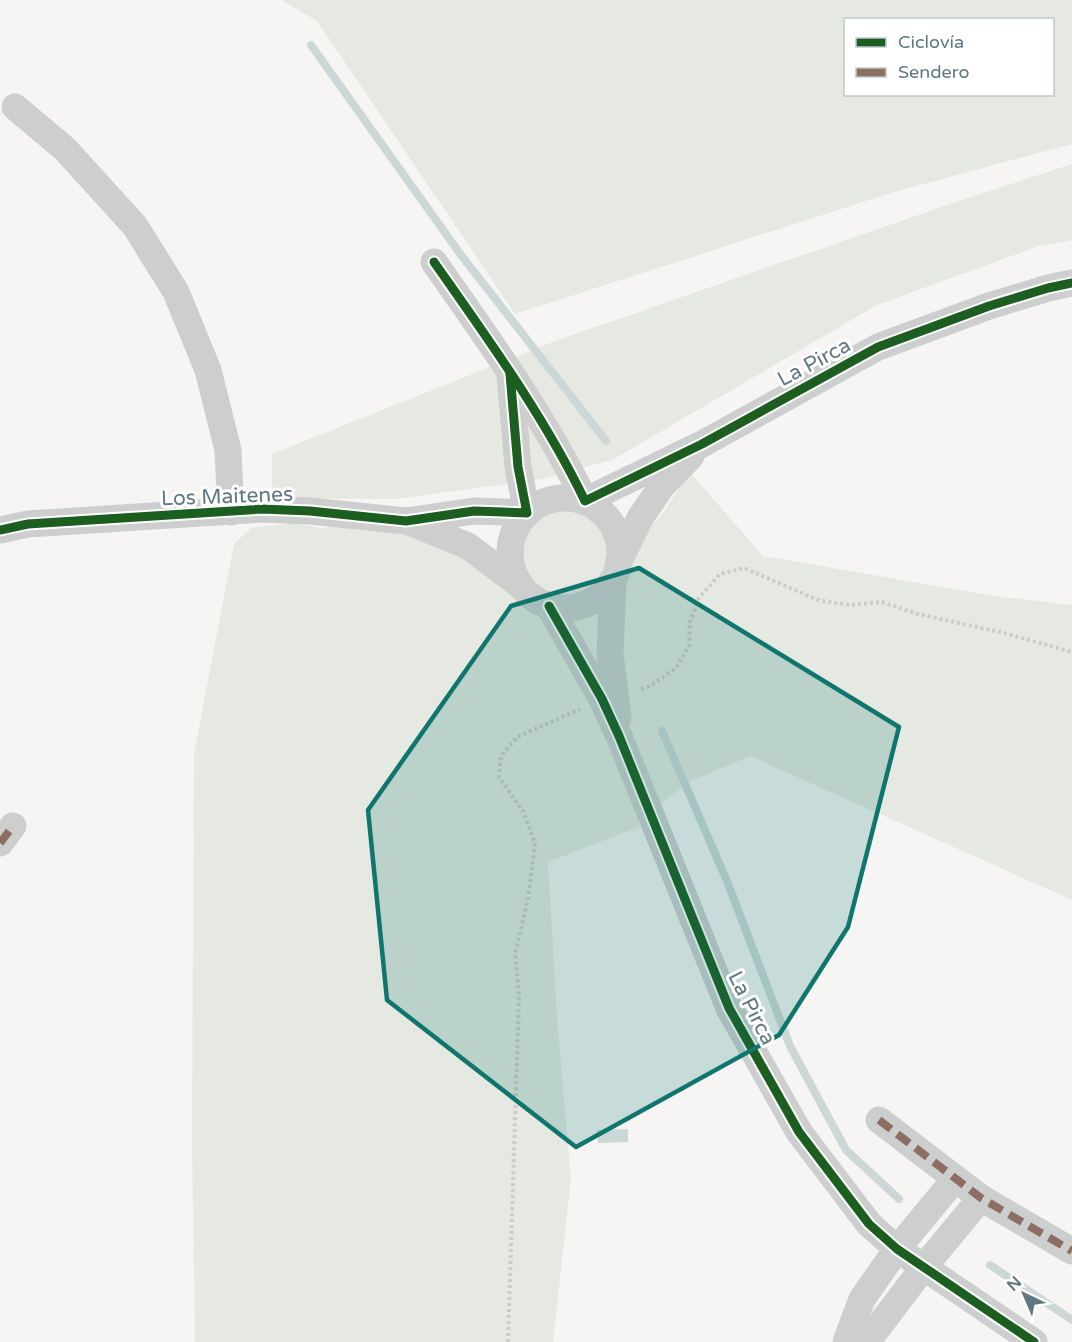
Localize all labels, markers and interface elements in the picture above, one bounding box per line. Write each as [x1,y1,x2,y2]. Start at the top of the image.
legend [844,18,1054,96]
text: Ciclovía [898,31,964,53]
text: Sendero [898,61,969,83]
street label: La Pirca [773,333,855,392]
street label: Los Maitenes [160,482,294,511]
street label: La Pirca [722,967,781,1049]
north arrow [994,1264,1054,1324]
text: N [1003,1272,1026,1296]

